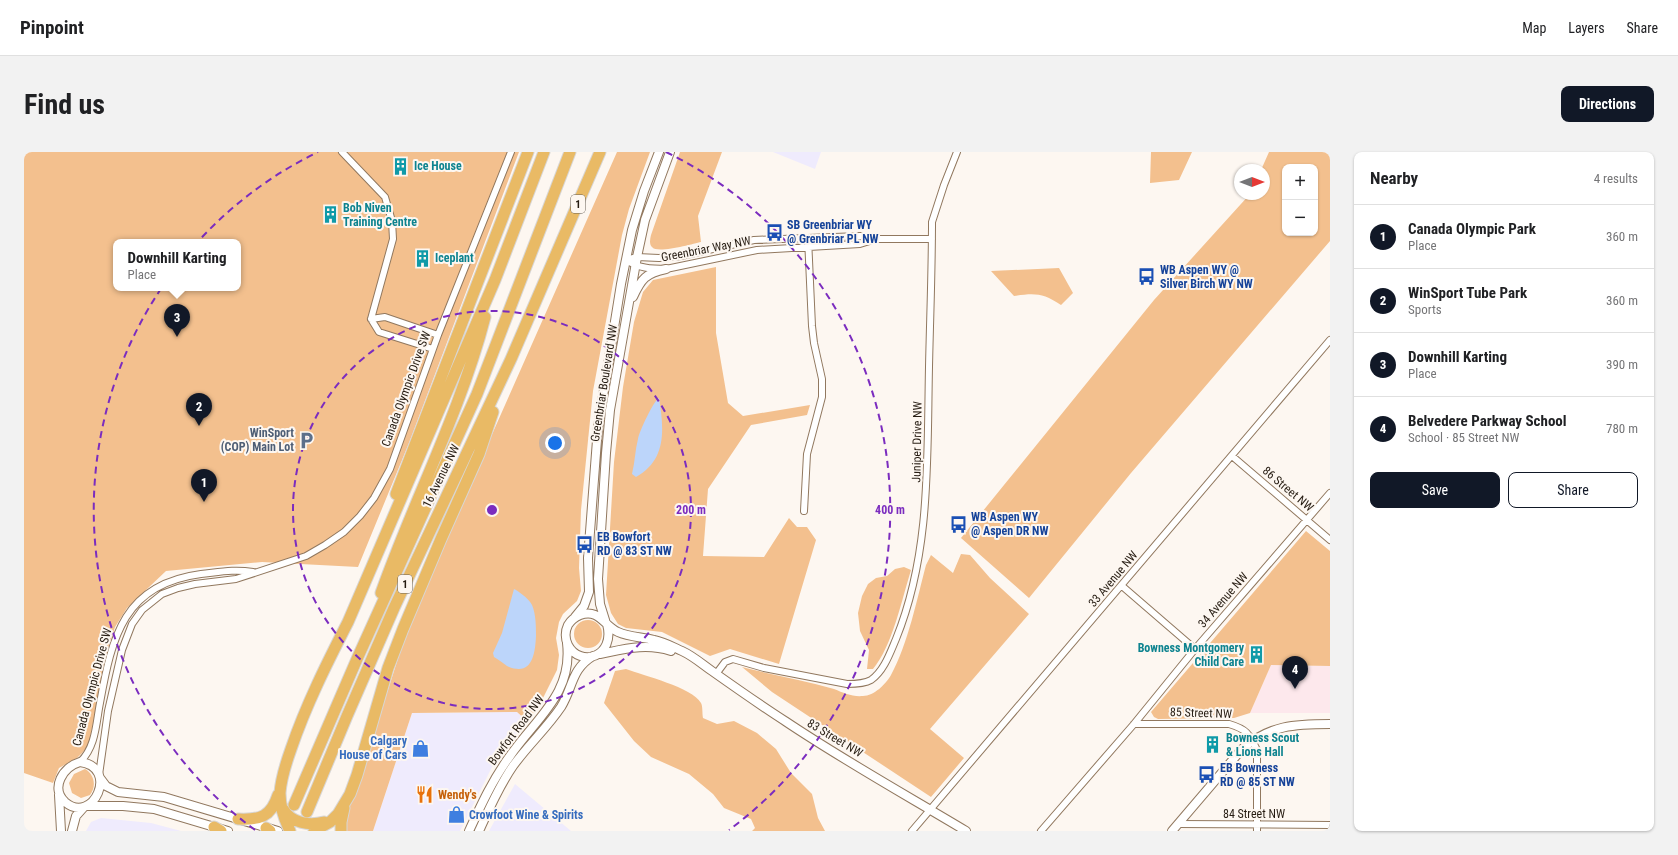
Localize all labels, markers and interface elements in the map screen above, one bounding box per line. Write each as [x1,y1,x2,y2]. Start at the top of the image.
text: Pinpoint [20,16,84,39]
text: Map [1522,20,1546,36]
text: Layers [1568,20,1605,36]
text: Share [1627,20,1658,36]
button: Directions [1561,86,1654,122]
text: Find us [24,88,105,121]
building icon: Ice House [391,156,411,176]
place label: Ice House [414,159,462,173]
north arrow [1234,164,1270,200]
map controls [1282,164,1318,236]
button: + [1282,164,1318,200]
text: Nearby [1370,168,1418,188]
text: 4 results [1594,171,1638,186]
road number: 1 [571,195,585,213]
button: − [1282,200,1318,236]
place label: Bob Niven Training Centre [343,201,417,229]
building icon: Bob Niven Training Centre [320,205,340,225]
place label: SB Greenbriar WY @ Grenbriar PL NW [787,218,879,246]
text: Canada Olympic Park [1408,220,1536,238]
bus stop icon: SB Greenbriar WY @ Grenbriar PL NW [764,222,784,242]
text: 1 [1380,229,1386,244]
text: 360 m [1606,229,1638,244]
street label: Greenbriar Way NW [660,233,752,265]
text: Place [1408,238,1437,253]
popup [113,239,241,291]
building icon: Iceplant [412,248,432,268]
text: Downhill Karting [127,249,227,267]
place label: Iceplant [435,251,474,265]
place label: WB Aspen WY @ Silver Birch WY NW [1160,263,1253,291]
text: Place [127,267,156,282]
bus stop icon: WB Aspen WY @ Silver Birch WY NW [1137,267,1157,287]
text: WinSport Tube Park [1408,284,1527,302]
text: 2 [1380,293,1386,308]
text: 360 m [1606,293,1638,308]
text: Sports [1408,302,1442,317]
pin: 3 [164,304,190,337]
street label: Greenbriar Boulevard NW [588,323,620,443]
street label: Canada Olympic Drive SW [379,329,433,449]
text: Downhill Karting [1408,348,1507,366]
text: 3 [1380,357,1386,372]
text: 390 m [1606,357,1638,372]
text: Place [1408,366,1437,381]
pin: 2 [186,393,212,426]
street label: Juniper Drive NW [909,401,925,483]
text: Belvedere Parkway School [1408,412,1567,430]
text: 4 [1380,421,1386,436]
text: 780 m [1606,421,1638,436]
place label: WinSport (COP) Main Lot [221,426,294,454]
parking icon: WinSport (COP) Main Lot [297,430,317,450]
text: School · 85 Street NW [1408,430,1519,445]
your location [545,433,565,453]
street label: 16 Avenue NW [420,442,462,510]
street label: 86 Street NW [1260,464,1316,514]
pin: 1 [191,469,217,502]
button: Save [1370,472,1500,508]
button: Share [1508,472,1638,508]
centre of rings [485,503,499,517]
text: 200 m [676,503,706,517]
text: 400 m [875,503,905,517]
place label: WB Aspen WY @ Aspen DR NW [971,510,1048,538]
bus stop icon: WB Aspen WY @ Aspen DR NW [948,514,968,534]
place label: EB Bowfort RD @ 83 ST NW [597,530,672,558]
bus stop icon: EB Bowfort RD @ 83 ST NW [574,534,594,554]
street label: 33 Avenue NW [1086,548,1140,610]
street label: 34 Avenue NW [1195,570,1251,630]
road number: 1 [398,575,412,593]
street label: Canada Olympic Drive SW [70,626,114,748]
place label: Bowness Montgomery Child Care [1138,641,1245,669]
building icon: Bowness Montgomery Child Care [1247,645,1267,665]
pin: 4 [1282,656,1308,689]
street label: Bowfort Road NW [485,692,547,768]
street label: 85 Street NW [1170,705,1232,721]
street label: 83 Street NW [805,716,865,760]
place label: Bowness Scout & Lions Hall [1226,731,1299,759]
place label: Calgary House of Cars [339,734,408,762]
building icon: Bowness Scout & Lions Hall [1203,735,1223,755]
shop icon: Calgary House of Cars [410,738,430,758]
place label: EB Bowness RD @ 85 ST NW [1220,761,1295,789]
bus stop icon: EB Bowness RD @ 85 ST NW [1197,765,1217,785]
restaurant icon: Wendy's [415,785,435,805]
place label: Wendy's [438,788,477,802]
shop icon: Crowfoot Wine & Spirits [446,805,466,825]
street label: 84 Street NW [1223,807,1285,821]
place label: Crowfoot Wine & Spirits [469,808,584,822]

